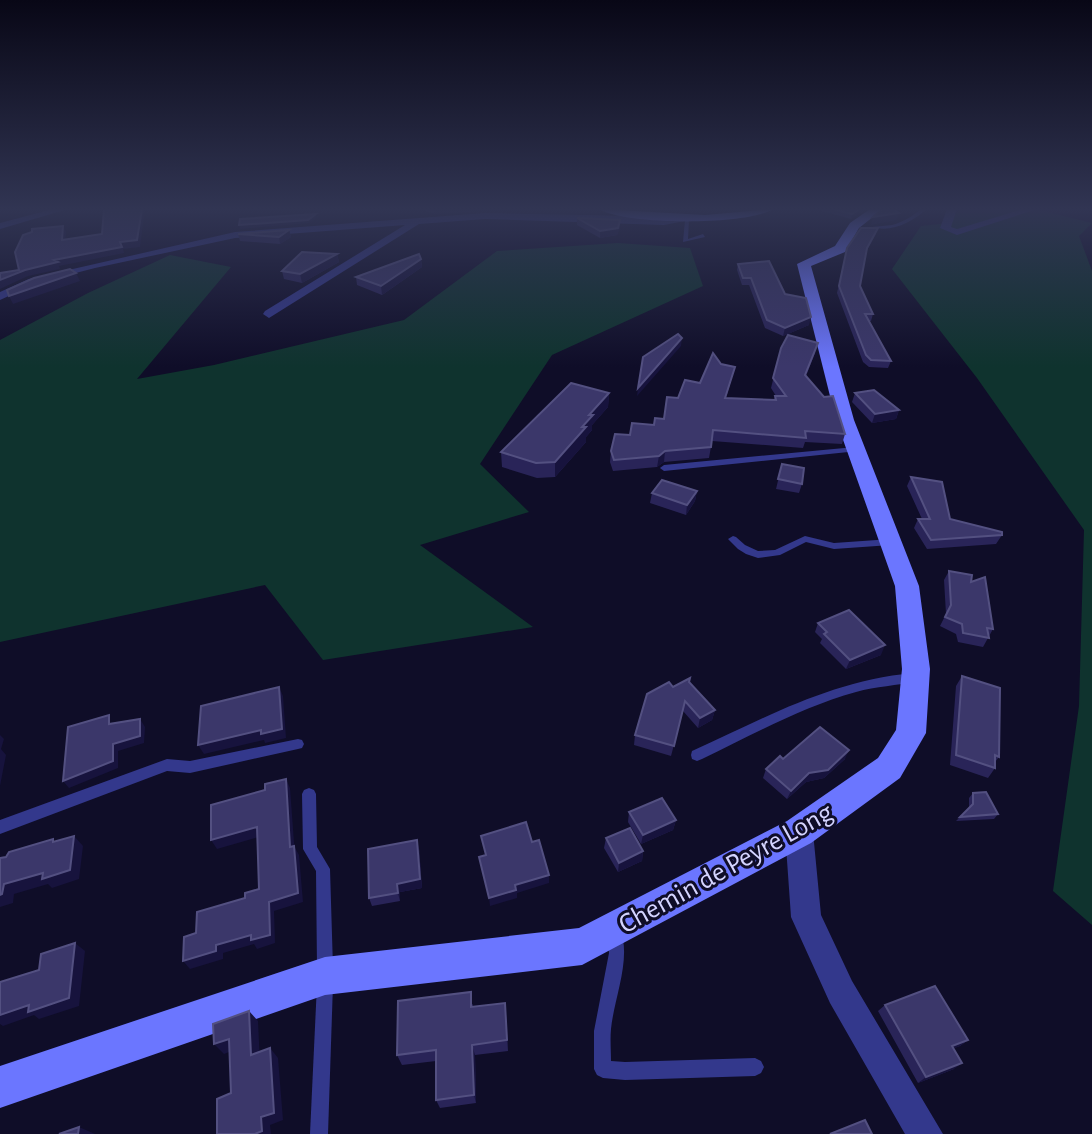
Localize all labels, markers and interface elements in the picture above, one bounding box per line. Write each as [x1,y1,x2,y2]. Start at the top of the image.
street label: Chemin de Peyre Long [614,798,838,939]

